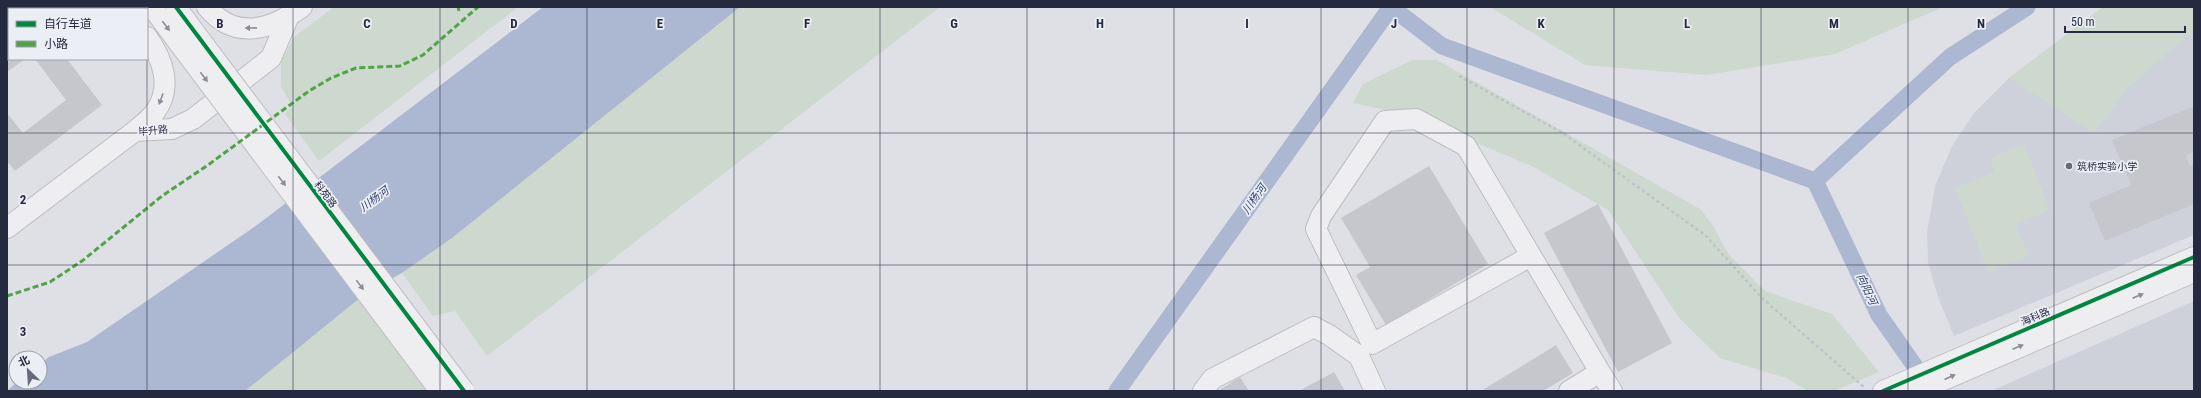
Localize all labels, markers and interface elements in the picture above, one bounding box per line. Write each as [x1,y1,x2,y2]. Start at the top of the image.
legend [8,8,148,60]
scale bar [2065,8,2185,34]
text: 50 m [2071,15,2095,29]
text: B [216,16,224,31]
text: C [363,16,371,31]
text: D [510,16,518,31]
text: E [657,16,664,31]
text: F [804,16,810,31]
text: G [950,16,958,31]
text: H [1096,16,1104,31]
text: I [1245,16,1249,31]
text: J [1391,16,1397,31]
text: K [1537,16,1545,31]
text: L [1684,16,1690,31]
text: M [1829,16,1839,31]
text: N [1977,16,1985,31]
text: 自行车道 [44,17,92,31]
one-way arrow [162,21,170,32]
one-way arrow [244,25,257,31]
text: 小路 [44,37,68,51]
one-way arrow [200,71,208,82]
one-way arrow [158,94,164,106]
street label: 毕升路 [138,124,168,137]
marker: 筑桥实验小学 [2064,161,2074,171]
place label: 筑桥实验小学 [2077,161,2137,172]
one-way arrow [278,175,286,186]
street label: 科苑路 [312,179,339,210]
water label: 川杨河 [1240,180,1270,217]
water label: 川杨河 [357,183,393,215]
text: 2 [20,192,27,207]
water label: 向阳河 [1854,272,1880,309]
one-way arrow [356,279,364,290]
one-way arrow [2132,293,2144,299]
street label: 海科路 [2019,306,2051,327]
text: 3 [20,324,26,339]
one-way arrow [2013,344,2024,350]
north arrow [8,350,48,390]
text: 北 [16,353,32,370]
one-way arrow [1944,374,1956,380]

